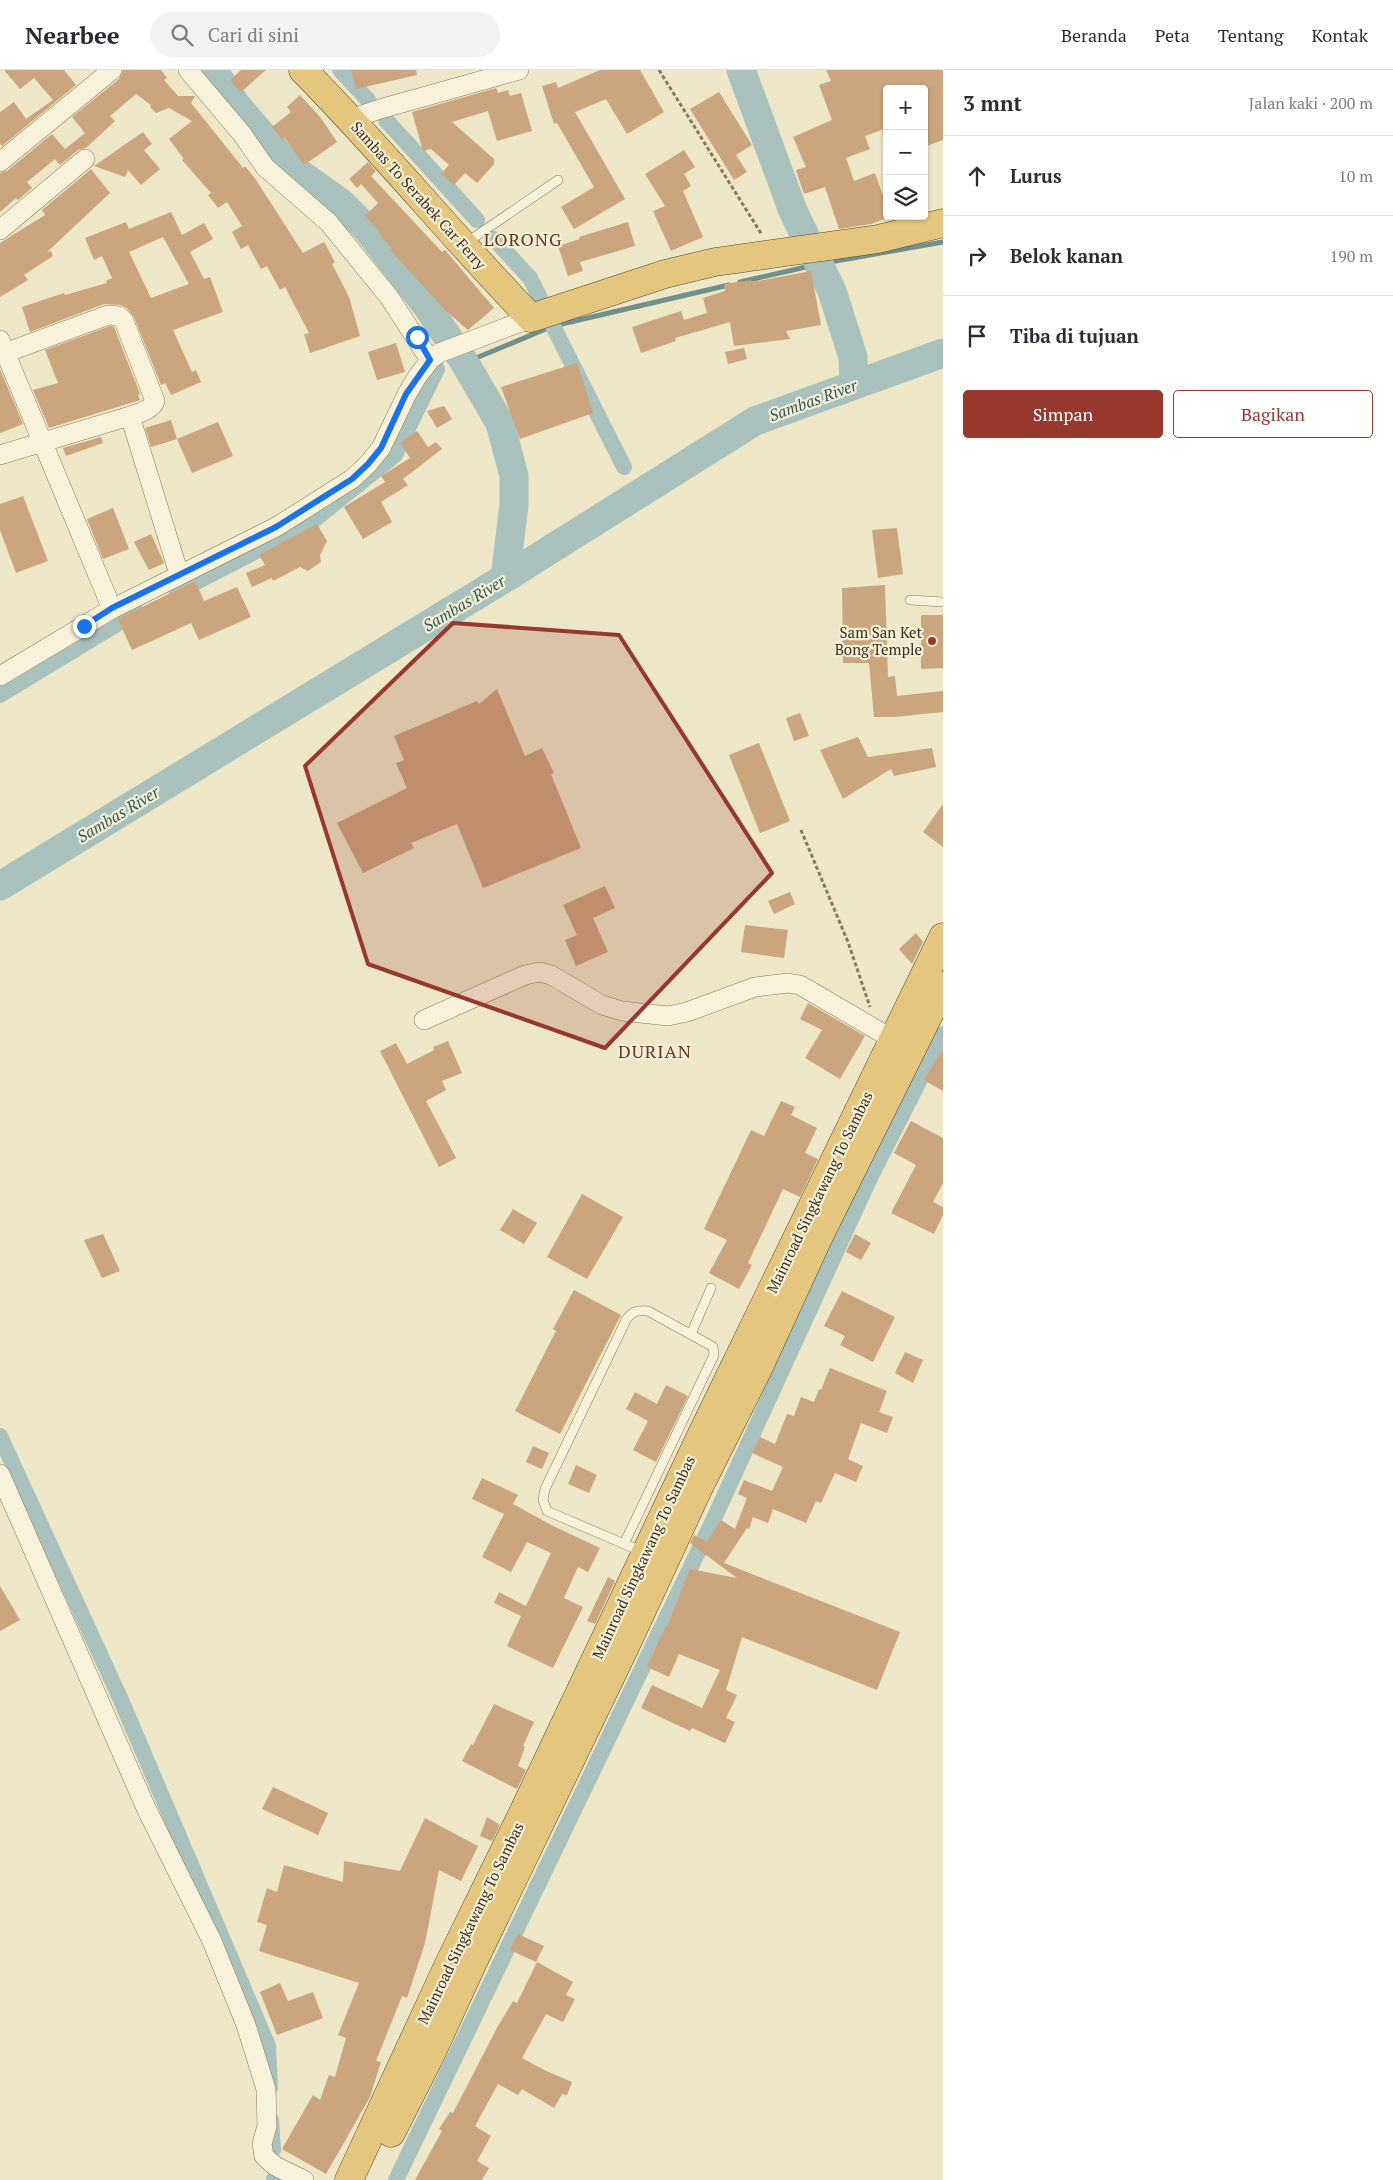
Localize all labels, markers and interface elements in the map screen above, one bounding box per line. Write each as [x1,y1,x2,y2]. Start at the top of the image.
search box [150,12,500,57]
text: Nearbee [25,19,120,51]
icon: search [168,21,196,49]
text: Cari di sini [208,22,299,47]
text: Beranda [1061,23,1127,47]
text: Peta [1155,23,1190,47]
text: Tentang [1218,23,1284,47]
text: Kontak [1312,23,1368,47]
map controls [883,85,928,220]
button: + [883,85,928,130]
text: 3 mnt [963,89,1022,117]
text: Jalan kaki · 200 m [1249,92,1373,114]
street label: Sambas To Serabek Car Ferry [347,117,491,274]
button: − [883,130,928,175]
icon: ahead [963,162,991,190]
text: Lurus [1010,163,1062,188]
text: 10 m [1338,165,1373,187]
button: layers [883,175,928,220]
district label: LORONG [484,227,562,251]
icon: right [963,242,991,270]
text: Belok kanan [1010,243,1123,268]
text: 190 m [1330,245,1373,267]
icon: arrive [963,322,991,350]
text: Tiba di tujuan [1010,323,1139,348]
route start [406,326,429,349]
water label: Sambas River [766,374,861,426]
button: Simpan [963,390,1163,438]
button: Bagikan [1173,390,1373,438]
water label: Sambas River [419,569,510,636]
route end [73,615,96,638]
place label: Sam San Ket Bong Temple [835,622,922,659]
marker: Sam San Ket Bong Temple [926,635,938,647]
water label: Sambas River [73,780,164,847]
district label: DURIAN [618,1039,692,1063]
street label: Mainroad Singkawang To Sambas [761,1088,877,1296]
street label: Mainroad Singkawang To Sambas [587,1452,699,1662]
street label: Mainroad Singkawang To Sambas [412,1819,528,2027]

